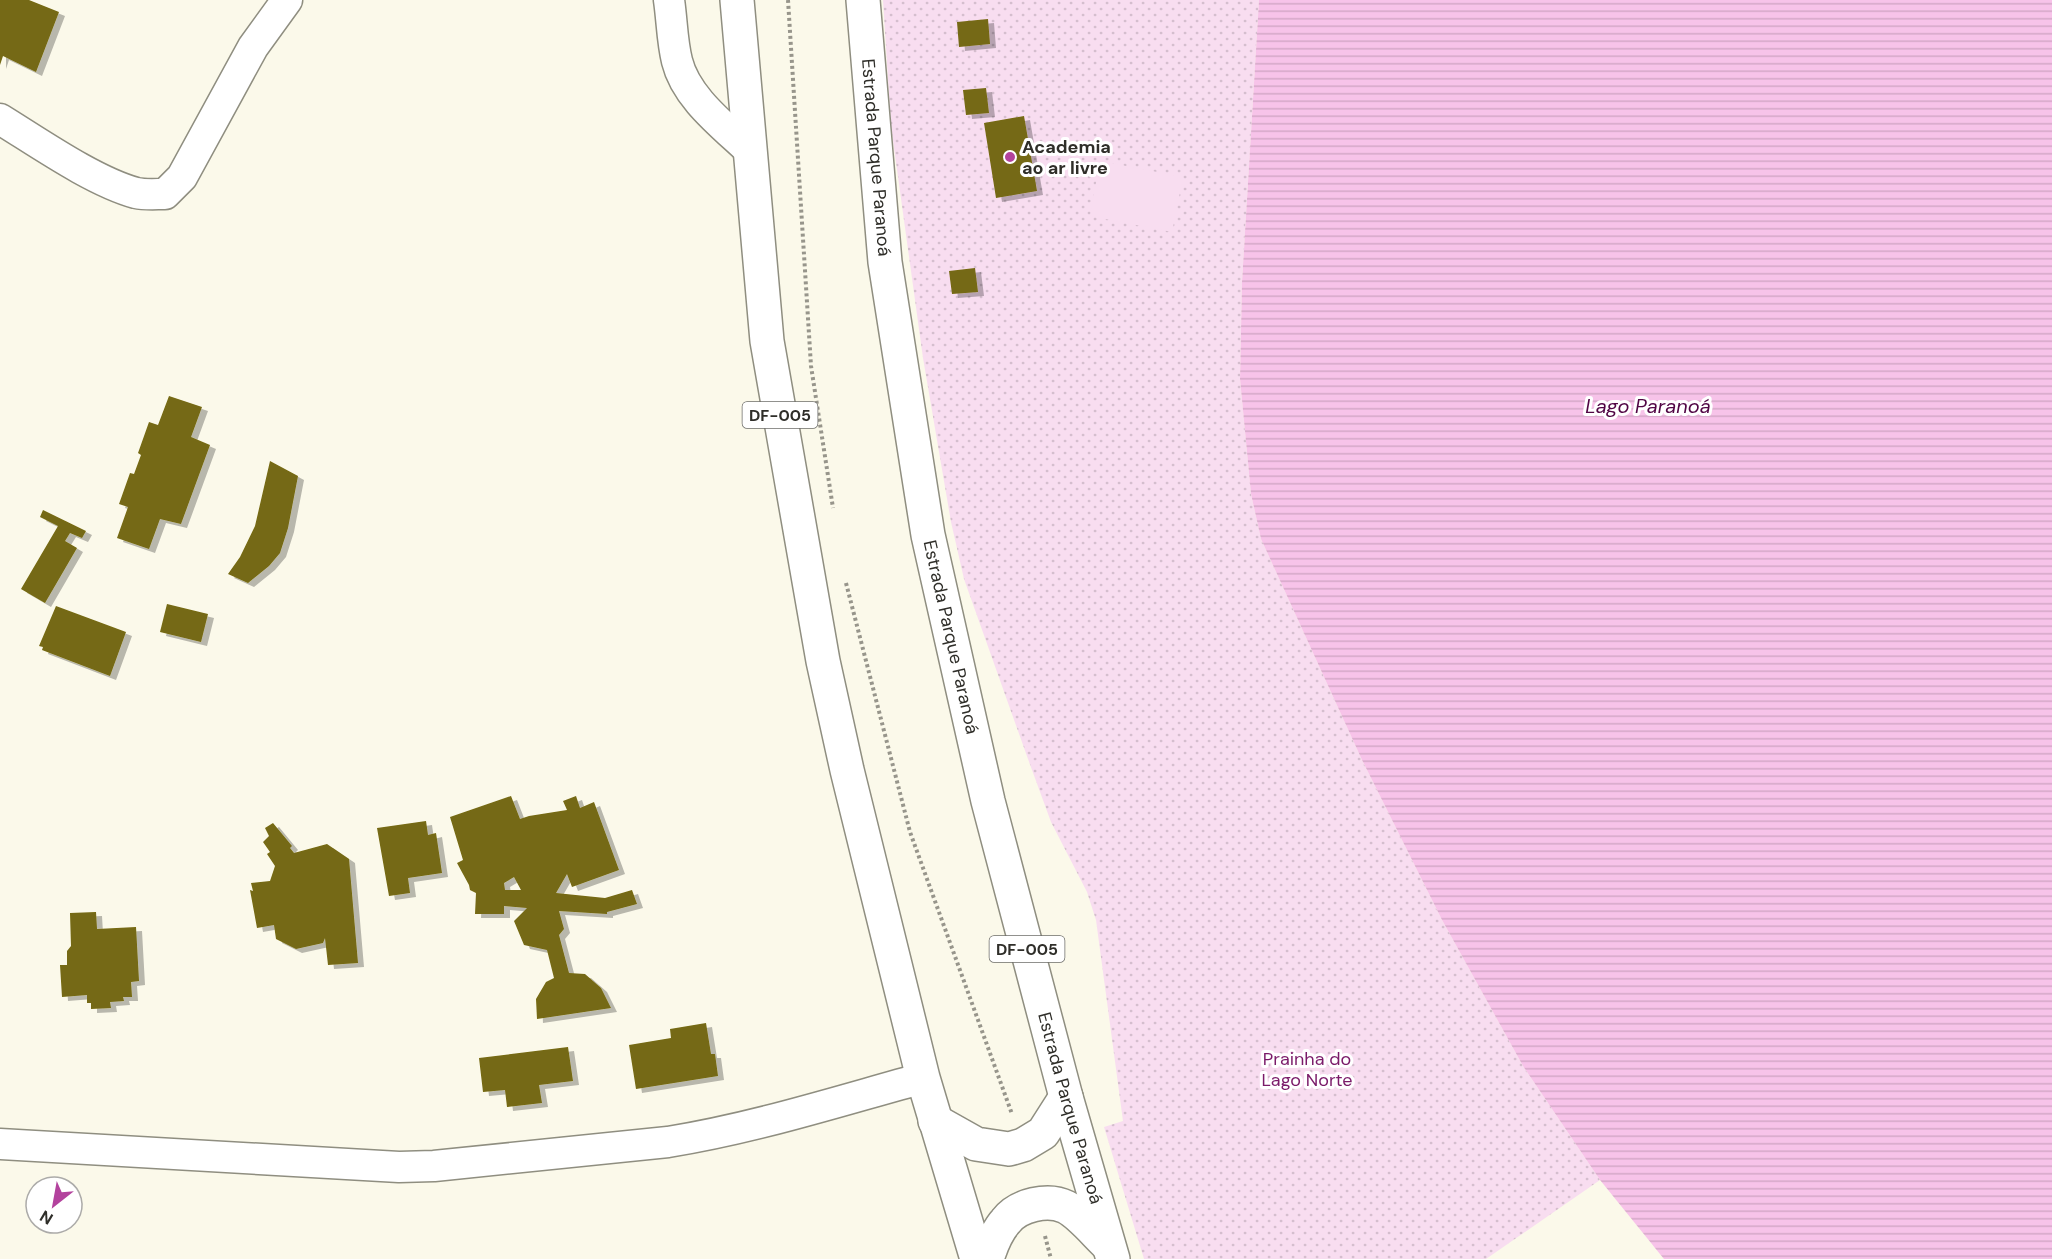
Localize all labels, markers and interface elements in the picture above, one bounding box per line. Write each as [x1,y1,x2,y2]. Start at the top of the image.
street label: Estrada Parque Paranoá [856,58,896,257]
place label: Academia ao ar livre [1022,135,1111,180]
marker: Academia ao ar livre [1003,150,1017,164]
water label: Lago Paranoá [1585,393,1711,419]
road number: DF-005 [742,402,818,428]
street label: Estrada Parque Paranoá [918,538,985,736]
road number: DF-005 [990,936,1064,962]
street label: Estrada Parque Paranoá [1032,1010,1108,1207]
park label: Prainha do Lago Norte [1261,1047,1353,1092]
north arrow [24,1175,84,1235]
text: N [36,1205,57,1229]

